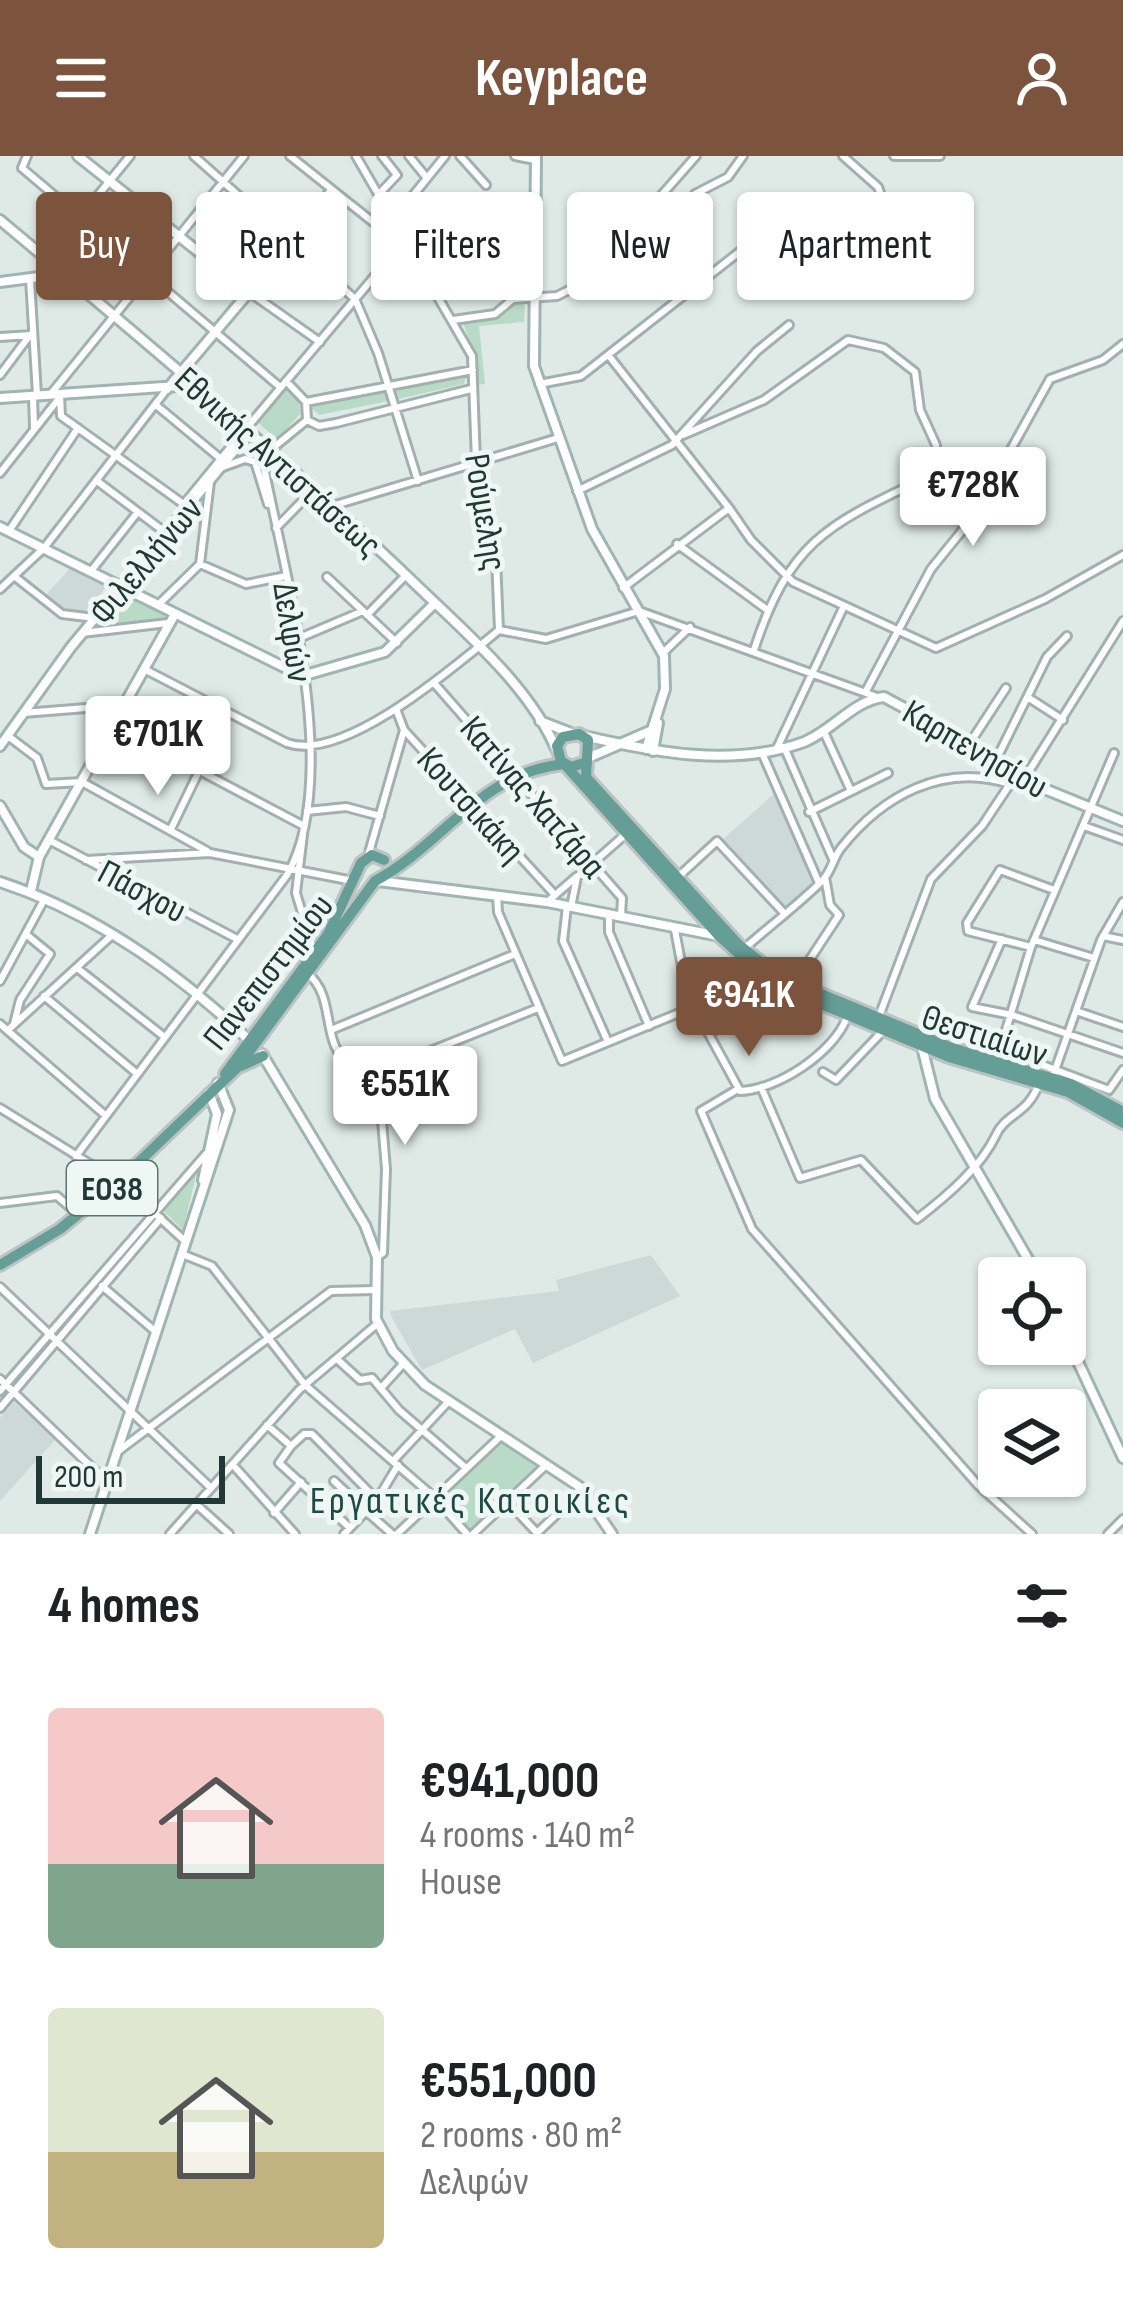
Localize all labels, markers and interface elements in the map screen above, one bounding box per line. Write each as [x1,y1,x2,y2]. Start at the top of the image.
icon: menu [48,45,114,111]
icon: person [1009,45,1075,111]
text: Keyplace [475,46,648,111]
chip: Buy [36,192,172,300]
chip: Rent [196,192,347,300]
chip: Filters [371,192,543,300]
chip: New [567,192,713,300]
chip: Apartment [737,192,974,300]
street label: Εθνικής Αντιστάσεως [165,359,390,567]
pin: €728K [889,447,1057,549]
street label: Ρούμελης [454,451,515,574]
text: €728K [927,462,1019,509]
street label: Φιλελλήνων [81,489,213,634]
street label: Δελφών [262,580,321,685]
street label: Καρπενησίου [894,691,1055,809]
pin: €701K [74,696,242,798]
street label: Κατίνας Χατζάρα [450,708,614,887]
text: €701K [112,711,204,758]
street label: Κουτσικάκη [407,739,533,872]
street label: Πάσχου [90,851,193,933]
street label: Πανεπιστημίου [195,886,343,1059]
pin: €941K [665,957,833,1059]
text: €941K [703,972,795,1019]
street label: Θεστιαίων [916,996,1052,1077]
pin: €551K [321,1046,489,1148]
text: €551K [360,1061,450,1108]
road number: ΕΟ38 [67,1161,157,1215]
map controls [978,1257,1086,1497]
button: locate [978,1257,1086,1365]
button: layers [978,1389,1086,1497]
scale bar [36,1450,225,1503]
text: 200 m [54,1457,123,1497]
district label: Εργατικές Κατοικίες [310,1478,632,1525]
icon: filters [1009,1573,1075,1639]
text: 4 homes [48,1576,200,1637]
text: €941,000 [420,1751,599,1812]
icon: home [144,1756,288,1900]
text: 4 rooms · 140 m² [420,1812,635,1859]
text: House [420,1859,502,1906]
text: €551,000 [420,2051,597,2112]
icon: home [144,2056,288,2200]
text: 2 rooms · 80 m² [420,2112,622,2159]
text: Δελφών [420,2159,528,2206]

